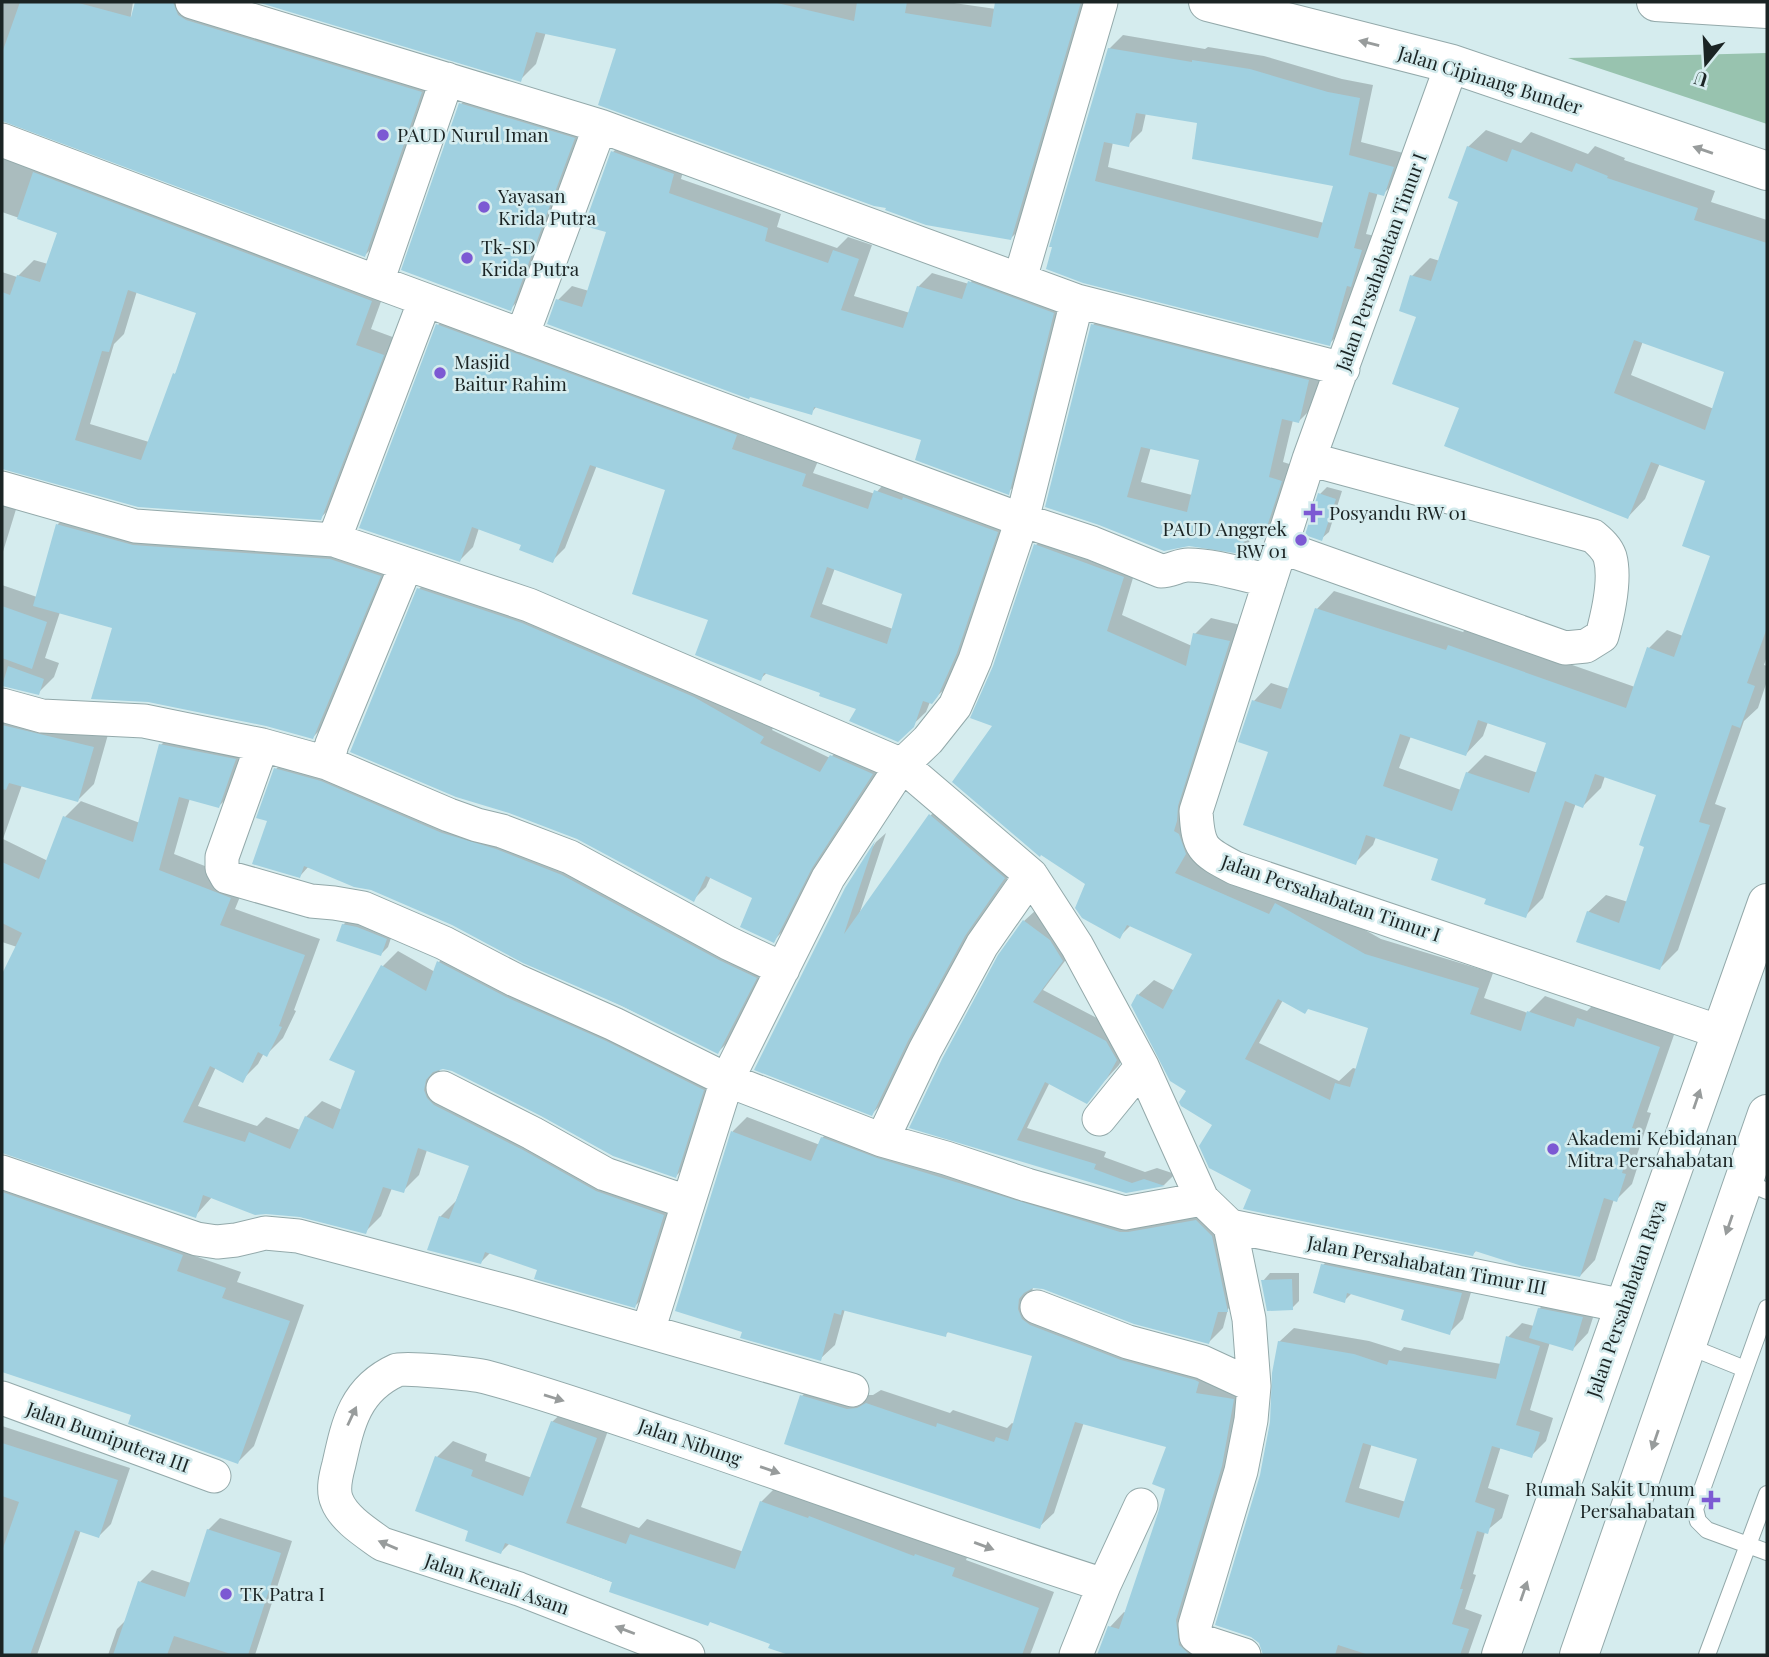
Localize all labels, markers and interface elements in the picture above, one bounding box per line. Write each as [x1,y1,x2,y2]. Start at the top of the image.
north arrow [1671,28,1741,98]
one-way arrow [1358,37,1380,48]
street label: Jalan Cipinang Bunder [1394,38,1586,120]
text: U [1690,66,1711,95]
place label: PAUD Nurul Iman [397,121,549,147]
marker: PAUD Nurul Iman [375,127,391,143]
one-way arrow [1692,144,1713,154]
street label: Jalan Persahabatan Timur I [1328,149,1432,375]
place label: Yayasan Krida Putra [497,182,597,230]
marker: Yayasan Krida Putra [476,199,492,215]
place label: Tk-SD Krida Putra [481,233,580,281]
marker: Tk-SD Krida Putra [459,250,475,266]
place label: Masjid Baitur Rahim [454,348,567,396]
marker: Masjid Baitur Rahim [432,365,448,381]
place label: Posyandu RW 01 [1329,499,1467,525]
marker: Posyandu RW 01 [1303,503,1323,523]
place label: PAUD Anggrek RW 01 [1163,515,1288,563]
marker: PAUD Anggrek RW 01 [1293,532,1309,548]
street label: Jalan Persahabatan Timur I [1217,847,1444,947]
one-way arrow [1692,1088,1703,1109]
place label: Akademi Kebidanan Mitra Persahabatan [1566,1124,1738,1172]
marker: Akademi Kebidanan Mitra Persahabatan [1545,1141,1561,1157]
street label: Jalan Persahabatan Raya [1579,1196,1671,1402]
one-way arrow [1723,1214,1734,1235]
street label: Jalan Persahabatan Timur III [1304,1228,1549,1300]
one-way arrow [544,1393,565,1403]
street label: Jalan Bumiputera III [22,1394,193,1478]
one-way arrow [347,1406,358,1426]
street label: Jalan Nibung [634,1411,746,1471]
one-way arrow [1649,1429,1660,1450]
one-way arrow [759,1465,780,1476]
place label: Rumah Sakit Umum Persahabatan [1525,1475,1696,1523]
marker: Rumah Sakit Umum Persahabatan [1701,1490,1721,1510]
one-way arrow [378,1539,398,1551]
one-way arrow [974,1541,995,1552]
street label: Jalan Kenali Asam [421,1546,573,1620]
place label: TK Patra I [240,1580,325,1606]
one-way arrow [1519,1580,1530,1601]
marker: TK Patra I [218,1586,234,1602]
one-way arrow [614,1625,635,1636]

